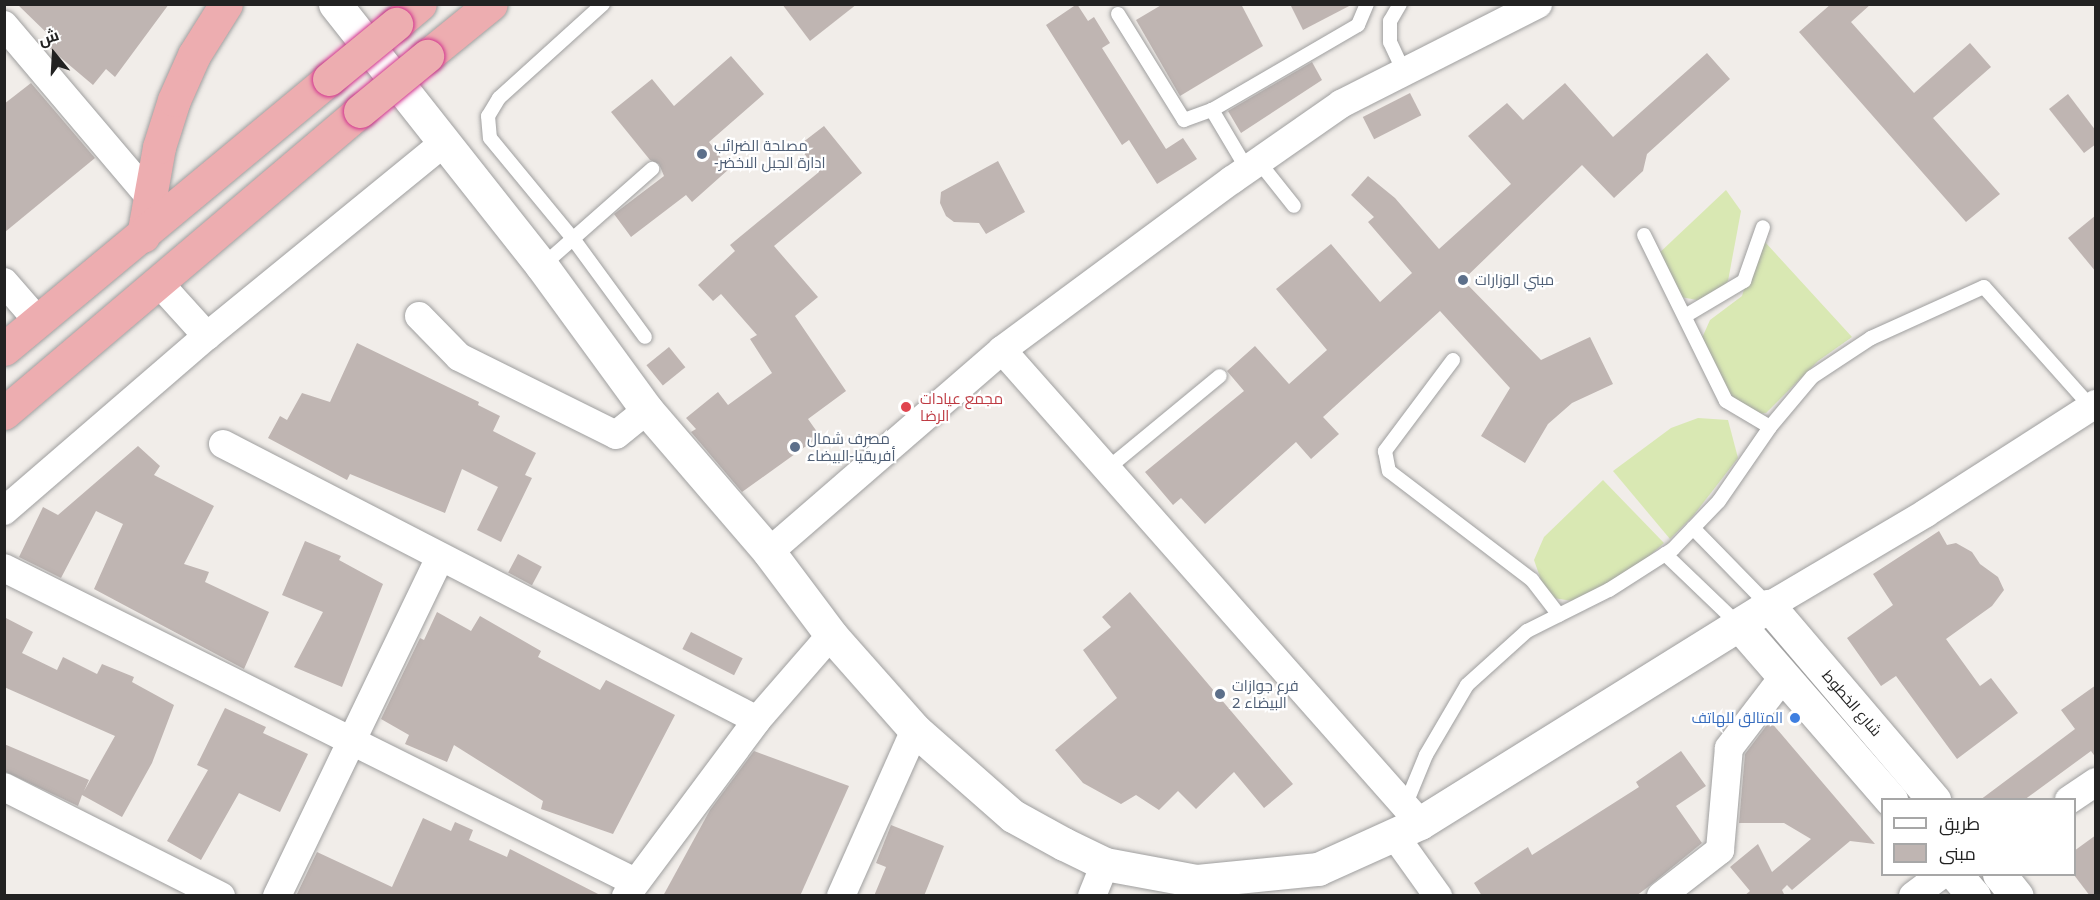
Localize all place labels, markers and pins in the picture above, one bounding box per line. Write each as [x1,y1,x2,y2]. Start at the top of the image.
place label: مصلحة الضرائب -ادارة الجبل الاخضر [714,136,826,171]
marker: مصلحة الضرائب -ادارة الجبل الاخضر [695,147,709,161]
place label: مبني الوزارات [1475,271,1554,289]
marker: مبني الوزارات [1456,273,1470,287]
place label: مجمع عيادات الرضا [920,389,1003,424]
marker: مجمع عيادات الرضا [897,398,915,416]
place label: مصرف شمال أفريقيا-البيضاء [807,429,895,464]
marker: مصرف شمال أفريقيا-البيضاء [788,440,802,454]
place label: فرع جوازات البيضاء 2 [1232,676,1299,711]
marker: فرع جوازات البيضاء 2 [1213,687,1227,701]
place label: المتالق للهاتف [1692,709,1783,727]
marker: المتالق للهاتف [1788,711,1802,725]

